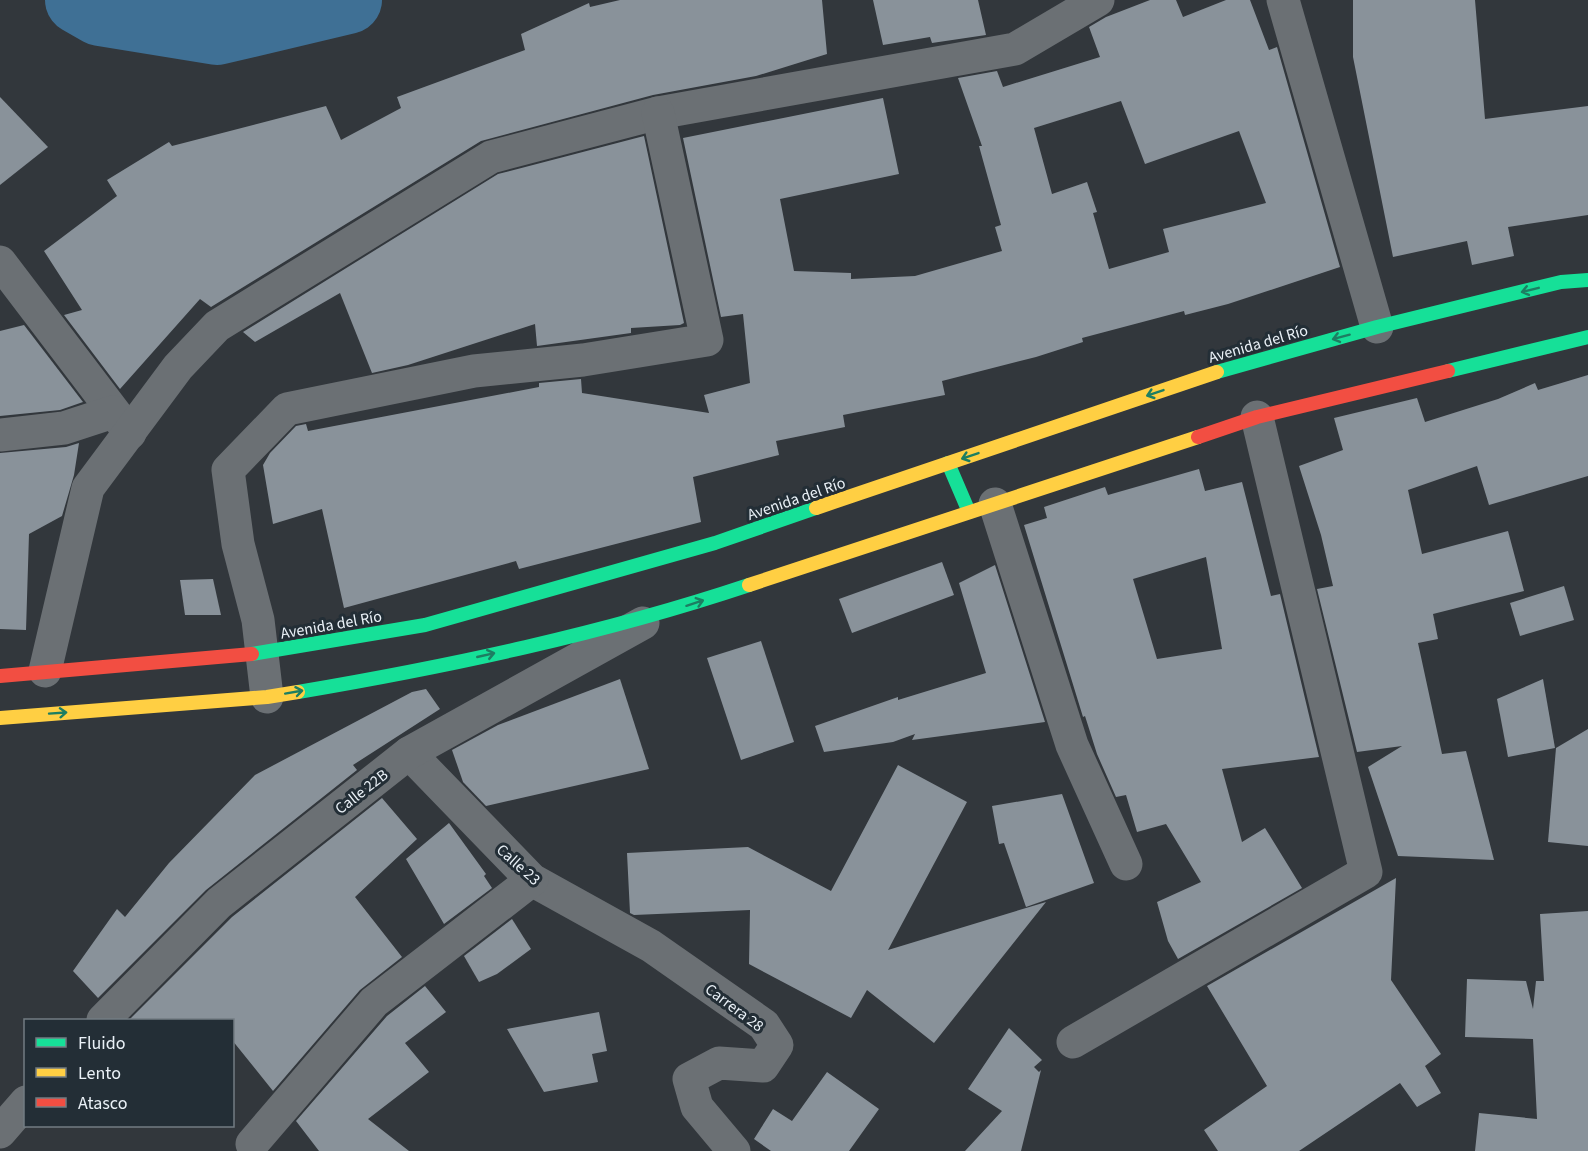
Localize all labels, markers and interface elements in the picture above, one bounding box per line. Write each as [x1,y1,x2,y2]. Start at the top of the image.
one-way arrow [1521,284,1540,296]
street label: Avenida del Río [1206,319,1311,369]
one-way arrow [1332,332,1351,343]
one-way arrow [1146,388,1165,399]
one-way arrow [961,451,980,462]
street label: Avenida del Río [744,472,848,526]
one-way arrow [685,597,704,608]
street label: Avenida del Río [279,605,384,645]
one-way arrow [476,649,495,661]
one-way arrow [284,687,304,698]
one-way arrow [48,707,68,718]
street label: Calle 22B [330,764,393,819]
street label: Calle 23 [491,839,545,890]
street label: Carrera 28 [700,978,768,1037]
legend [24,1019,234,1127]
text: Fluido [78,1031,125,1056]
text: Lento [78,1061,121,1086]
text: Atasco [78,1091,127,1116]

